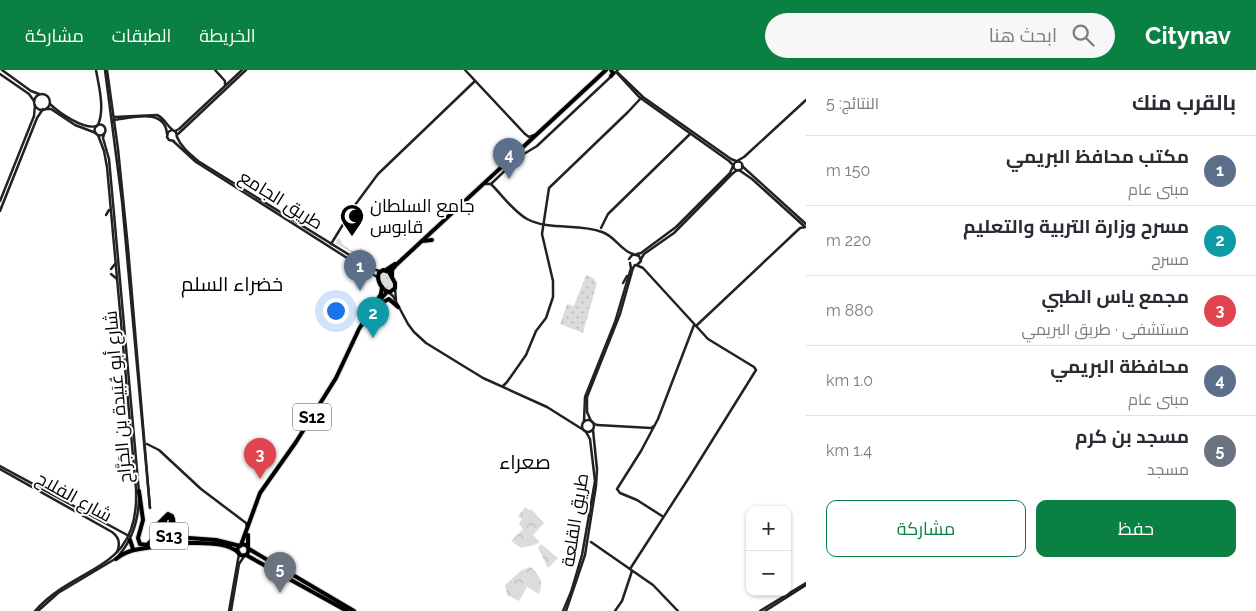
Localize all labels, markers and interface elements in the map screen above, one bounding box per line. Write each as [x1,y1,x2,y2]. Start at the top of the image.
search box [765,13,1115,58]
icon: search [1069,21,1097,49]
text: Citynav [1145,21,1231,50]
text: ابحث هنا [989,24,1057,46]
text: مشاركة [25,25,84,46]
text: الطبقات [112,25,171,46]
text: الخريطة [199,25,256,46]
text: بالقرب منك [1132,90,1236,115]
text: النتائج: 5 [826,94,879,113]
pin: 4 [493,138,525,179]
text: مكتب محافظ البريمي [1006,145,1189,167]
text: 150 m [826,161,870,180]
text: 1 [1216,161,1224,180]
street label: طريق الجامع [235,166,327,235]
text: مبنى عام [1128,180,1189,199]
place label: جامع السلطان قابوس [370,195,474,238]
mosque icon: جامع السلطان قابوس [339,203,365,237]
text: مسرح وزارة التربية والتعليم [963,215,1189,237]
text: 220 m [826,231,871,250]
text: 2 [1215,231,1225,250]
pin: 1 [344,250,376,291]
text: مسرح [1151,250,1189,269]
district label: خضراء السلم [181,272,283,298]
text: مجمع ياس الطبي [1042,285,1189,307]
pin: 2 [357,297,389,338]
your location [323,298,349,324]
text: 880 m [826,301,874,320]
text: 3 [1216,301,1224,320]
street label: شارع أبو عُبَيدة بن الجَرَّاح [99,310,138,484]
text: مستشفى · طريق البريمي [1022,320,1189,339]
text: محافظة البريمي [1050,355,1189,377]
text: 1.0 km [826,371,873,390]
text: 4 [1215,371,1225,390]
text: مبنى عام [1128,390,1189,409]
road number: S12 [293,404,331,431]
text: مسجد بن كرم [1075,425,1189,447]
pin: 3 [244,438,276,479]
text: 1.4 km [826,441,872,460]
text: 5 [1216,441,1224,460]
district label: صعراء [499,450,551,474]
text: مسجد [1147,460,1189,479]
street label: شارع الفلاح [32,467,116,528]
street label: طريق القلعة [557,472,594,568]
button: مشاركة [826,500,1026,557]
button: حفظ [1036,500,1236,557]
map controls [746,506,791,596]
button: + [746,506,791,551]
road number: S13 [150,522,188,550]
button: − [746,551,791,596]
pin: 5 [264,552,296,593]

